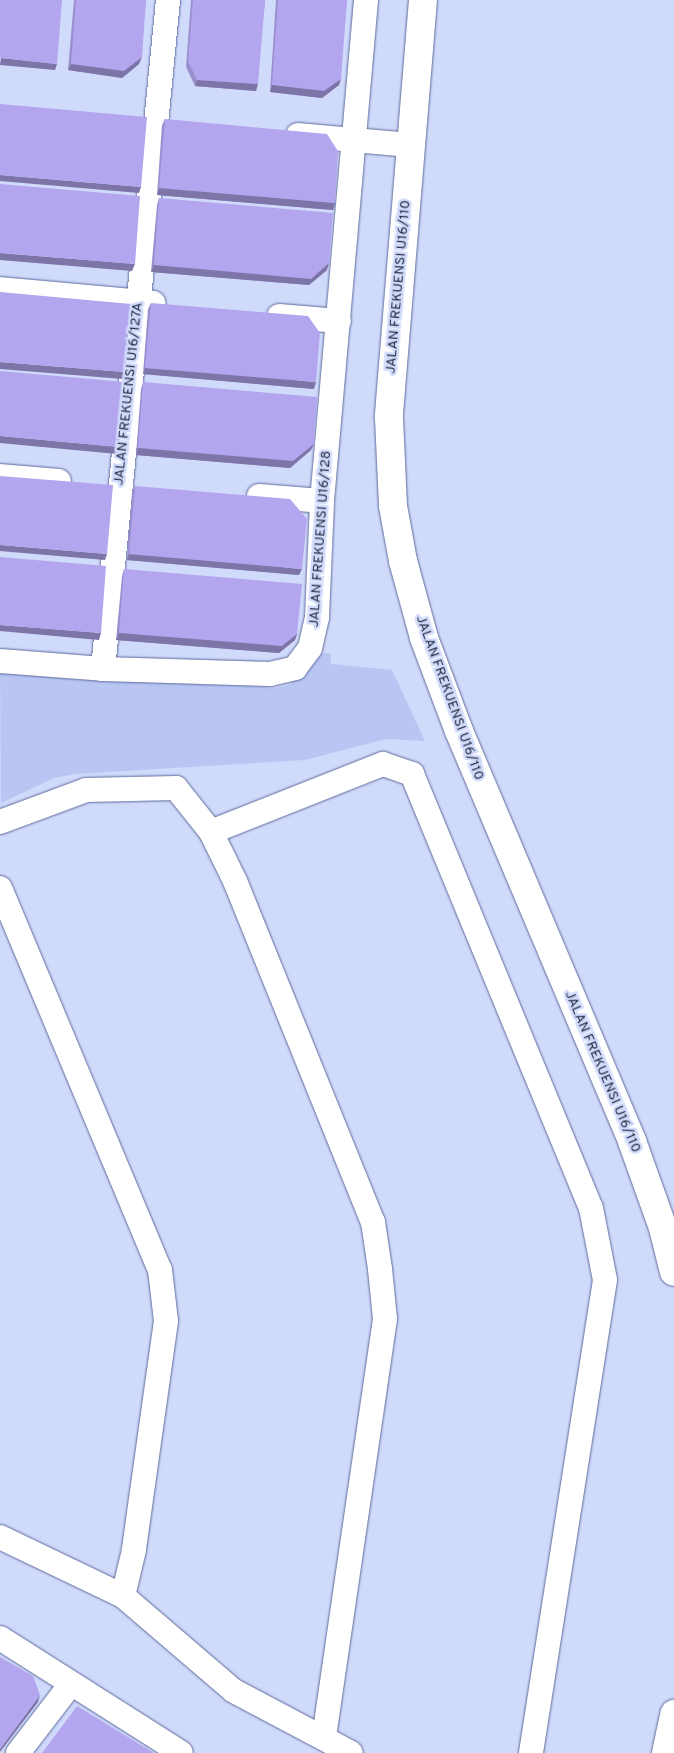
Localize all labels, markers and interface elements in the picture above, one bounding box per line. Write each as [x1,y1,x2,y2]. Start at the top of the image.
street label: JALAN FREKUENSI U16/110 [383,199,415,375]
street label: JALAN FREKUENSI U16/127A [111,302,147,486]
street label: JALAN FREKUENSI U16/128 [306,450,336,628]
street label: JALAN FREKUENSI U16/110 [411,613,487,783]
street label: JALAN FREKUENSI U16/110 [560,989,644,1155]

